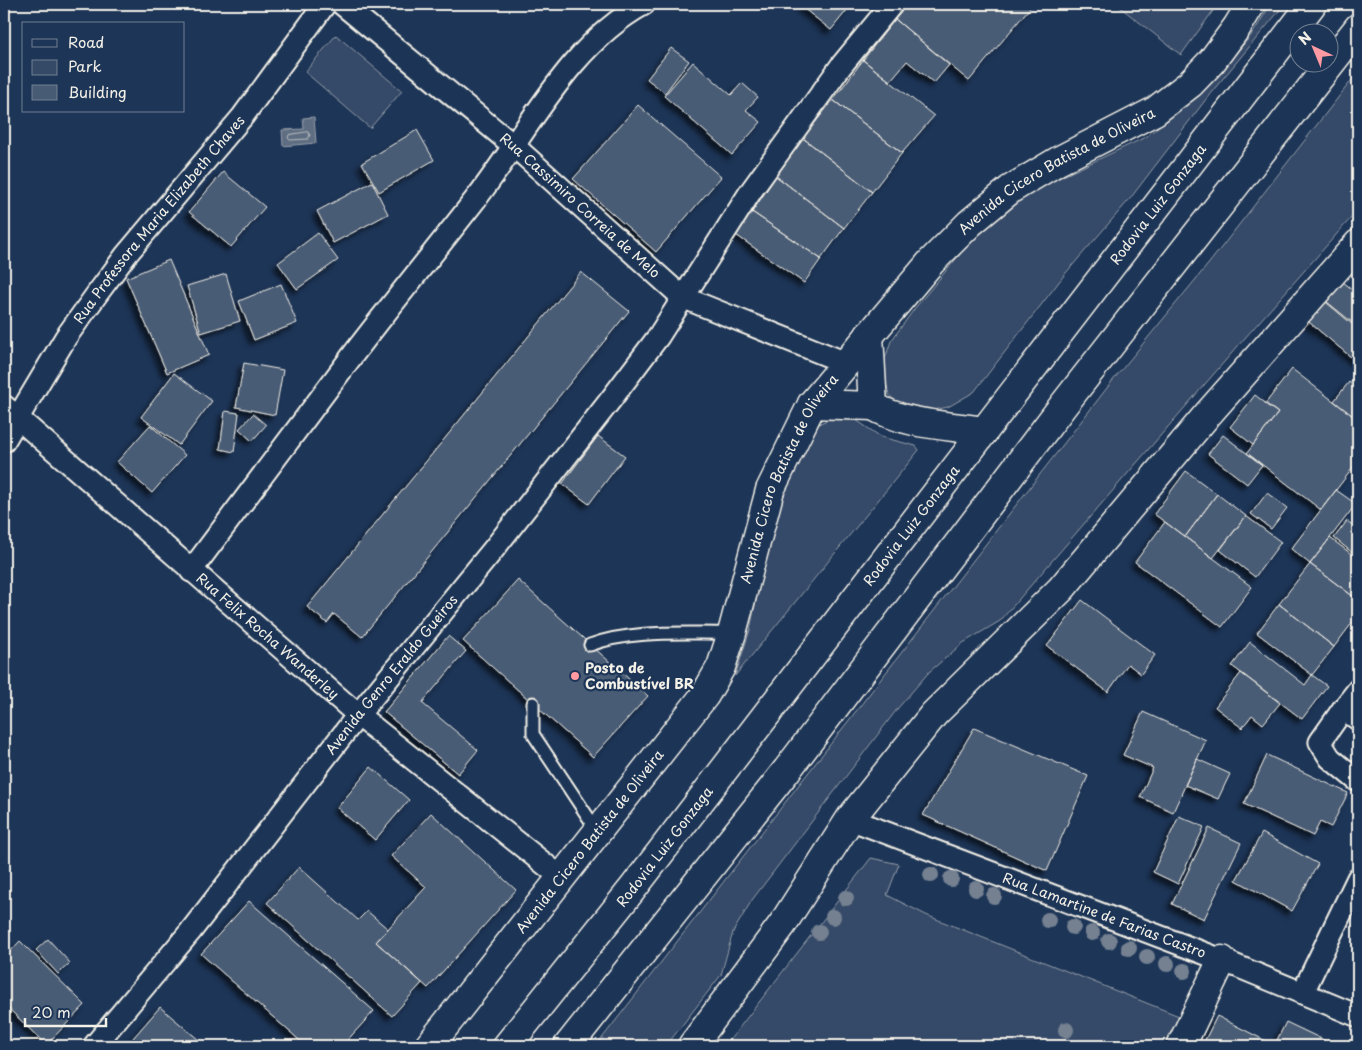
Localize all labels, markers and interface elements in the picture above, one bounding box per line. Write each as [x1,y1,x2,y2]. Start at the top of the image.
legend [22,22,185,112]
north arrow [1290,22,1340,72]
text: N [1293,27,1316,50]
text: Road [68,30,104,53]
text: Park [68,54,102,77]
text: Building [68,80,127,103]
street label: Avenida Cicero Batista de Oliveira [953,102,1159,239]
street label: Rua Professora Maria Elizabeth Chaves [68,110,249,328]
street label: Rua Cassimiro Correia de Melo [496,128,665,283]
street label: Rodovia Luiz Gonzaga [1104,139,1211,269]
street label: Avenida Cicero Batista de Oliveira [735,369,843,586]
street label: Rodovia Luiz Gonzaga [858,460,964,590]
street label: Rua Felix Rocha Wanderley [192,568,344,704]
street label: Avenida Genro Eraldo Gueiros [320,590,462,759]
place label: Posto de Combustível BR [585,657,694,694]
marker: Posto de Combustível BR [569,670,581,682]
street label: Avenida Cicero Batista de Oliveira [511,745,668,937]
street label: Rodovia Luiz Gonzaga [611,782,718,911]
street label: Rua Lamartine de Farias Castro [1000,867,1209,963]
scale bar [25,995,106,1027]
text: 20 m [32,1000,71,1023]

